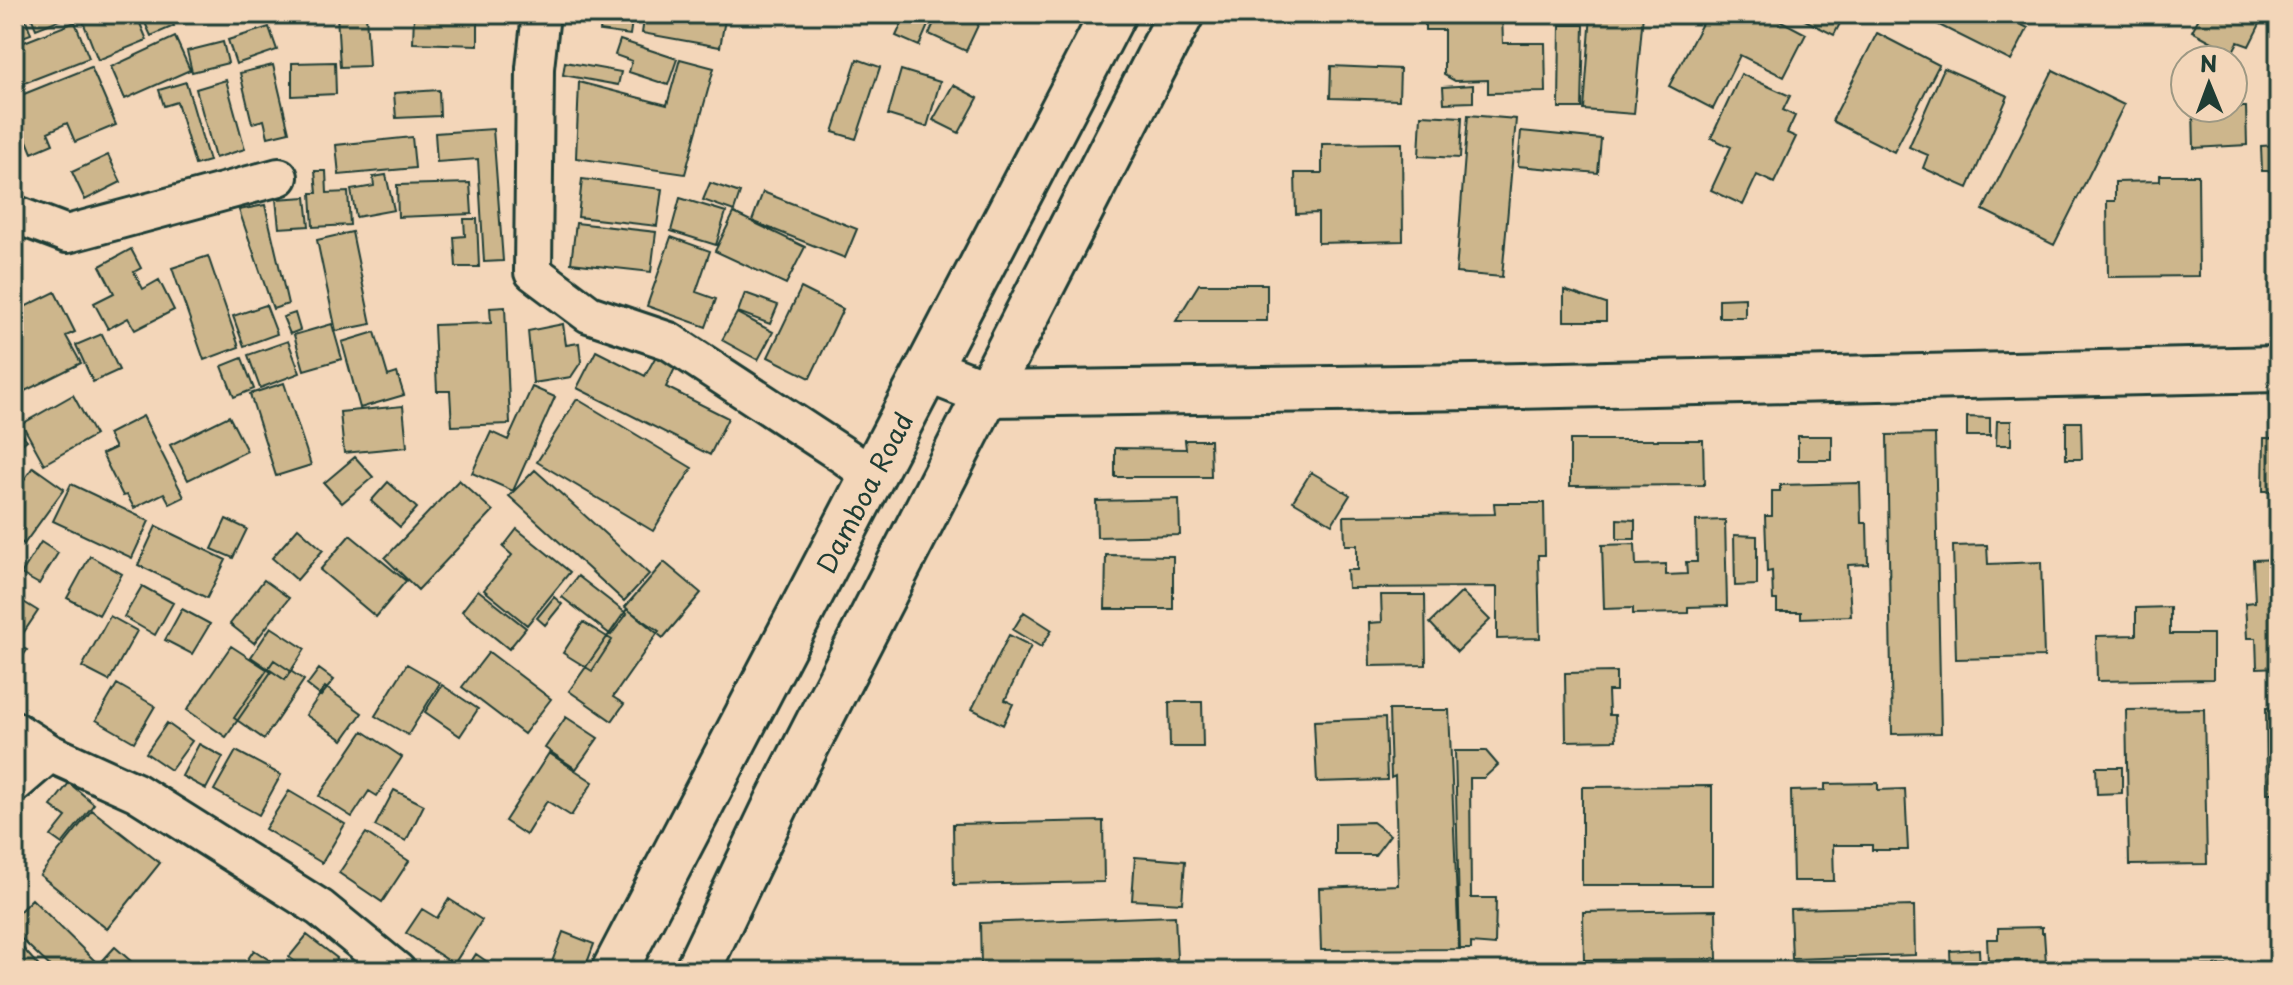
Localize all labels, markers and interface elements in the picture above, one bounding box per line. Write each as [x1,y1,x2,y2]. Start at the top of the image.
north arrow [2169,44,2249,124]
text: N [2200,46,2218,79]
street label: Damboa Road [806,405,922,580]

